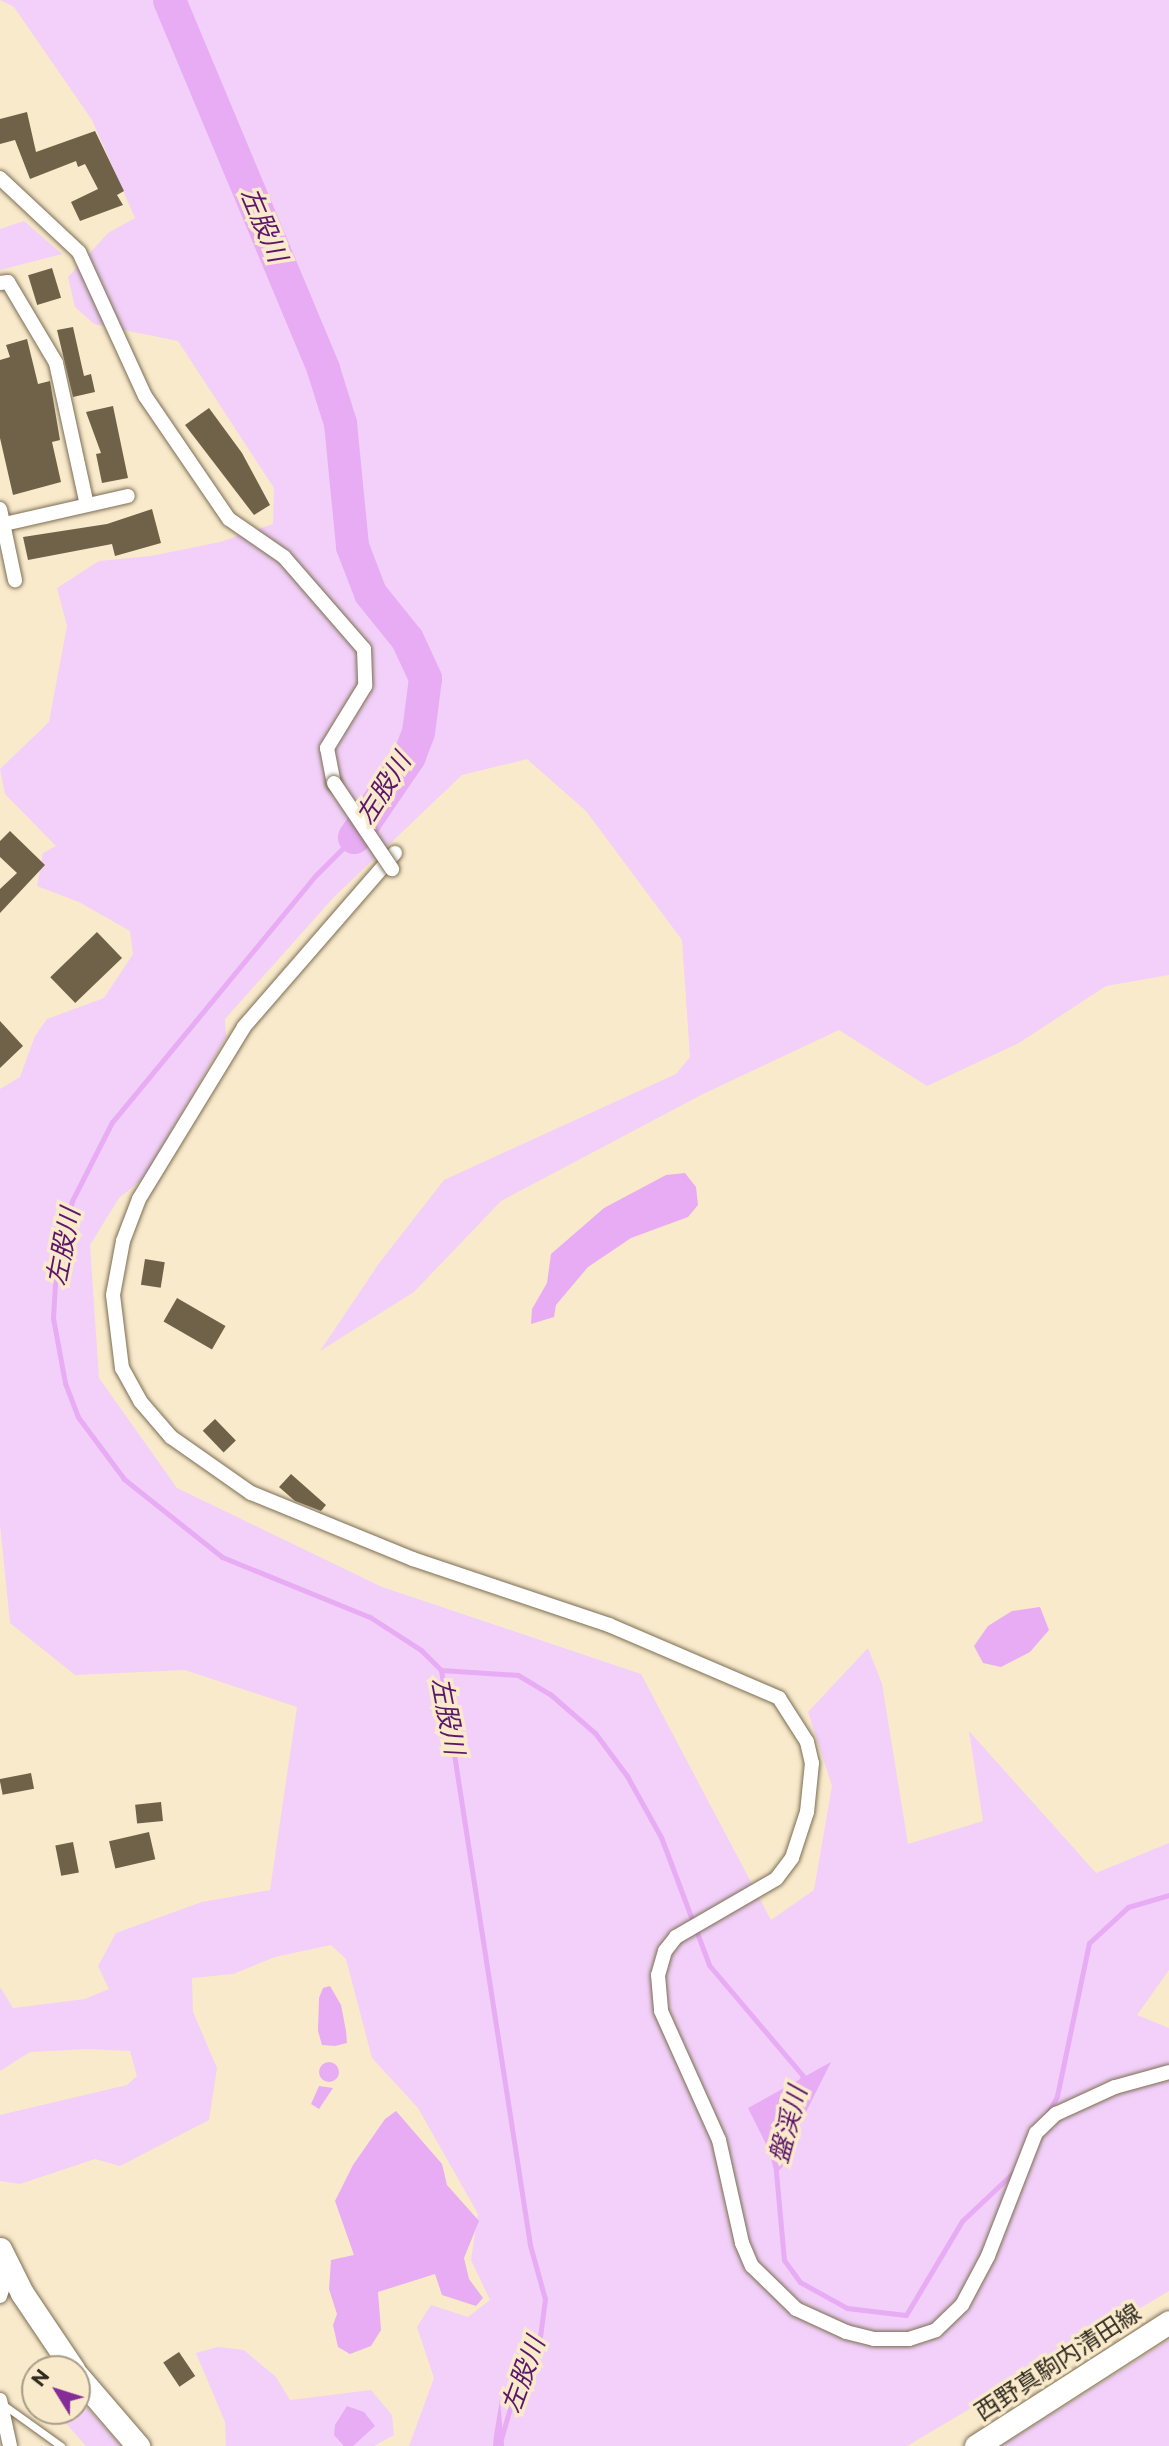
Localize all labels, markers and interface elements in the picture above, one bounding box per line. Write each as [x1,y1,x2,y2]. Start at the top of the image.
water label: 左股川 [233,183,293,267]
water label: 左股川 [350,748,418,830]
water label: 左股川 [41,1206,87,1288]
water label: 左股川 [424,1675,470,1757]
water label: 盤渓川 [764,2083,814,2167]
street label: 西野真駒内清田線 [970,2298,1146,2426]
water label: 左股川 [496,2333,552,2417]
north arrow [21,2355,91,2425]
text: N [27,2365,54,2391]

